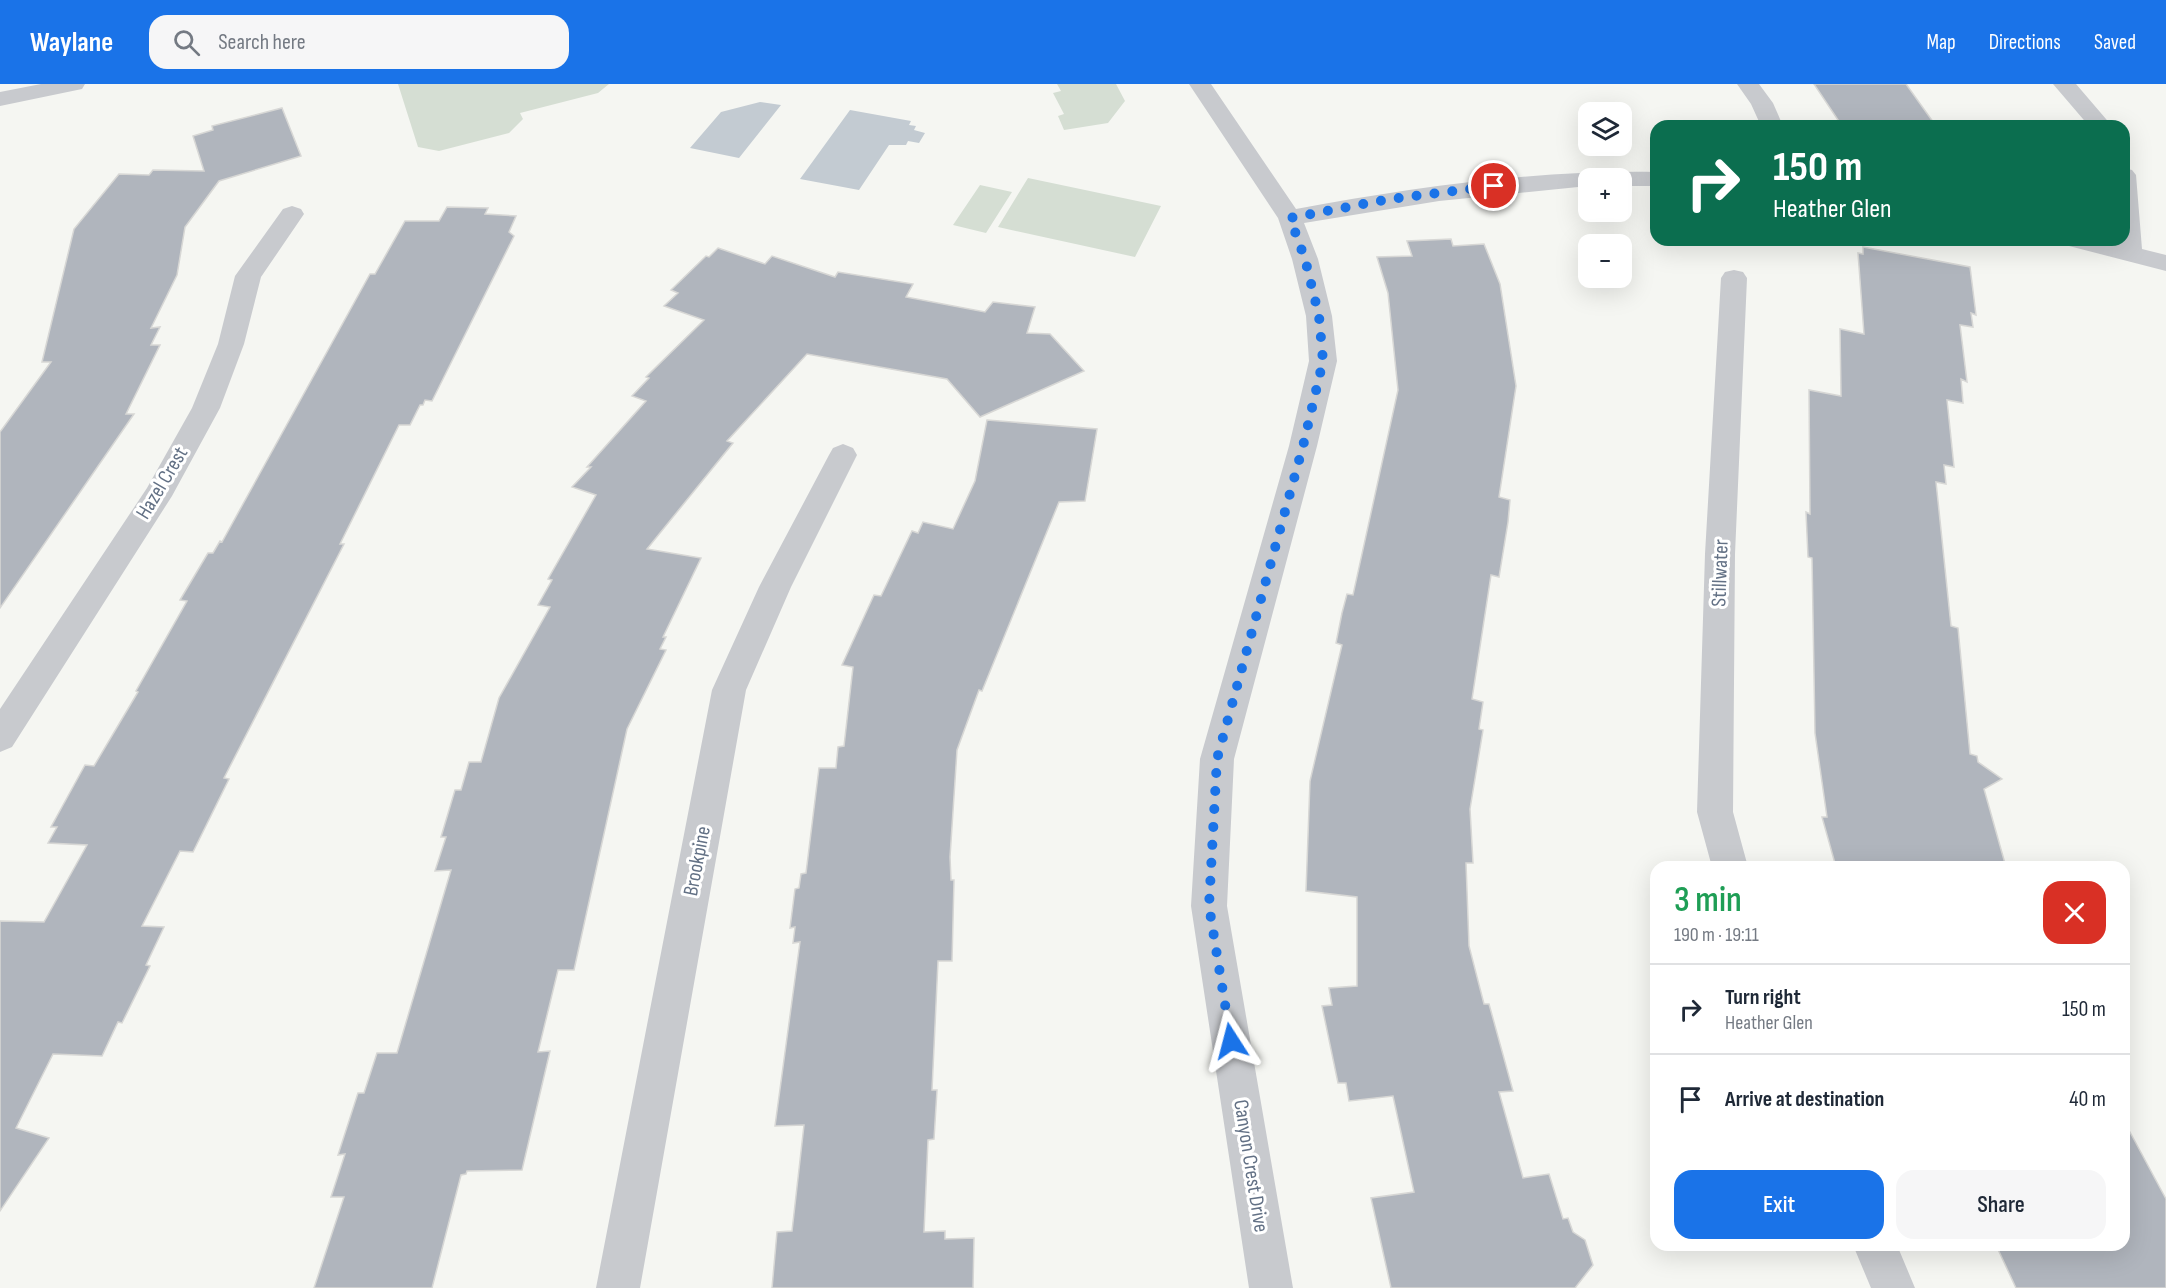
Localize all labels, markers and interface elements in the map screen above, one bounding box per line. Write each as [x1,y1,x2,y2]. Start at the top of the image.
search box [149,15,569,69]
text: Waylane [30,26,113,59]
icon: search [170,26,203,59]
text: Search here [218,29,306,56]
text: Map [1926,30,1956,55]
text: Directions [1989,30,2061,55]
text: Saved [2094,30,2136,55]
map controls [1578,102,1632,288]
button: layers [1578,102,1632,156]
text: 150 m [1773,142,1862,193]
icon: right [1674,144,1752,222]
pin [1468,160,1519,211]
button: + [1578,168,1632,222]
icon: arrive [1477,169,1510,202]
text: Heather Glen [1773,193,1892,225]
button: − [1578,234,1632,288]
street label: Hazel Crest [131,442,193,524]
street label: Stillwater [1706,539,1734,607]
street label: Brookpine [678,824,716,898]
text: 3 min [1674,879,1742,922]
button: close [2043,881,2106,944]
text: 190 m · 19:11 [1674,923,1759,947]
text: Turn right [1725,984,1801,1011]
icon: right [1674,993,1707,1026]
text: 150 m [2062,996,2106,1023]
position arrow [1199,1009,1263,1073]
text: Heather Glen [1725,1011,1813,1035]
icon: arrive [1674,1083,1707,1116]
text: Arrive at destination [1725,1086,1884,1113]
text: 40 m [2069,1086,2106,1113]
street label: Canyon Crest Drive [1228,1098,1274,1234]
button: Exit [1674,1170,1884,1239]
button: Share [1896,1170,2106,1239]

